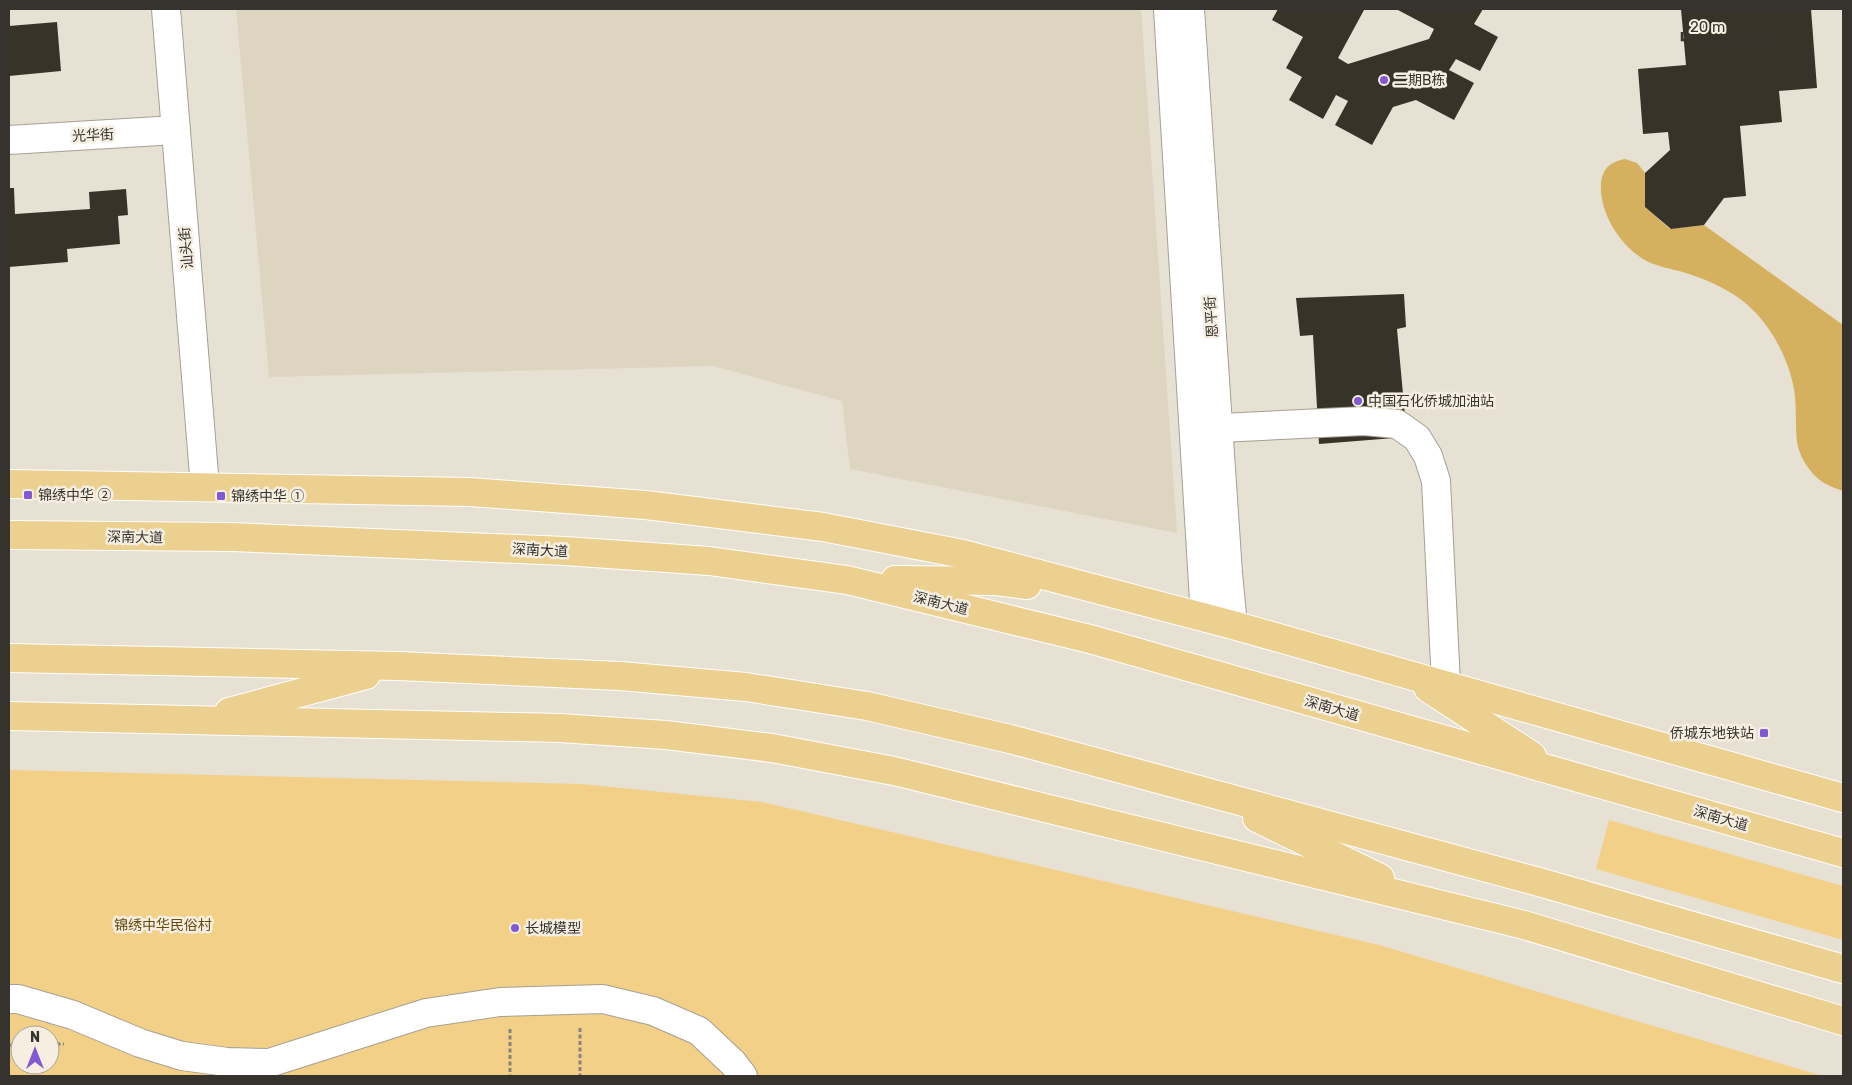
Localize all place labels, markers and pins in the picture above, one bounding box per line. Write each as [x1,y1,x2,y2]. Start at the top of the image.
place label: 二期B栋 [1394,72,1445,89]
marker: 二期B栋 [1378,74,1390,86]
place label: 中国石化侨城加油站 [1368,393,1494,410]
marker: 中国石化侨城加油站 [1352,395,1364,407]
place label: 锦绣中华 ② [38,487,111,504]
place label: 锦绣中华 ① [231,488,304,505]
marker: 锦绣中华 ② [22,489,34,501]
marker: 锦绣中华 ① [215,490,227,502]
place label: 侨城东地铁站 [1670,725,1754,742]
marker: 侨城东地铁站 [1758,727,1770,739]
place label: 长城模型 [525,920,581,937]
marker: 长城模型 [509,922,521,934]

